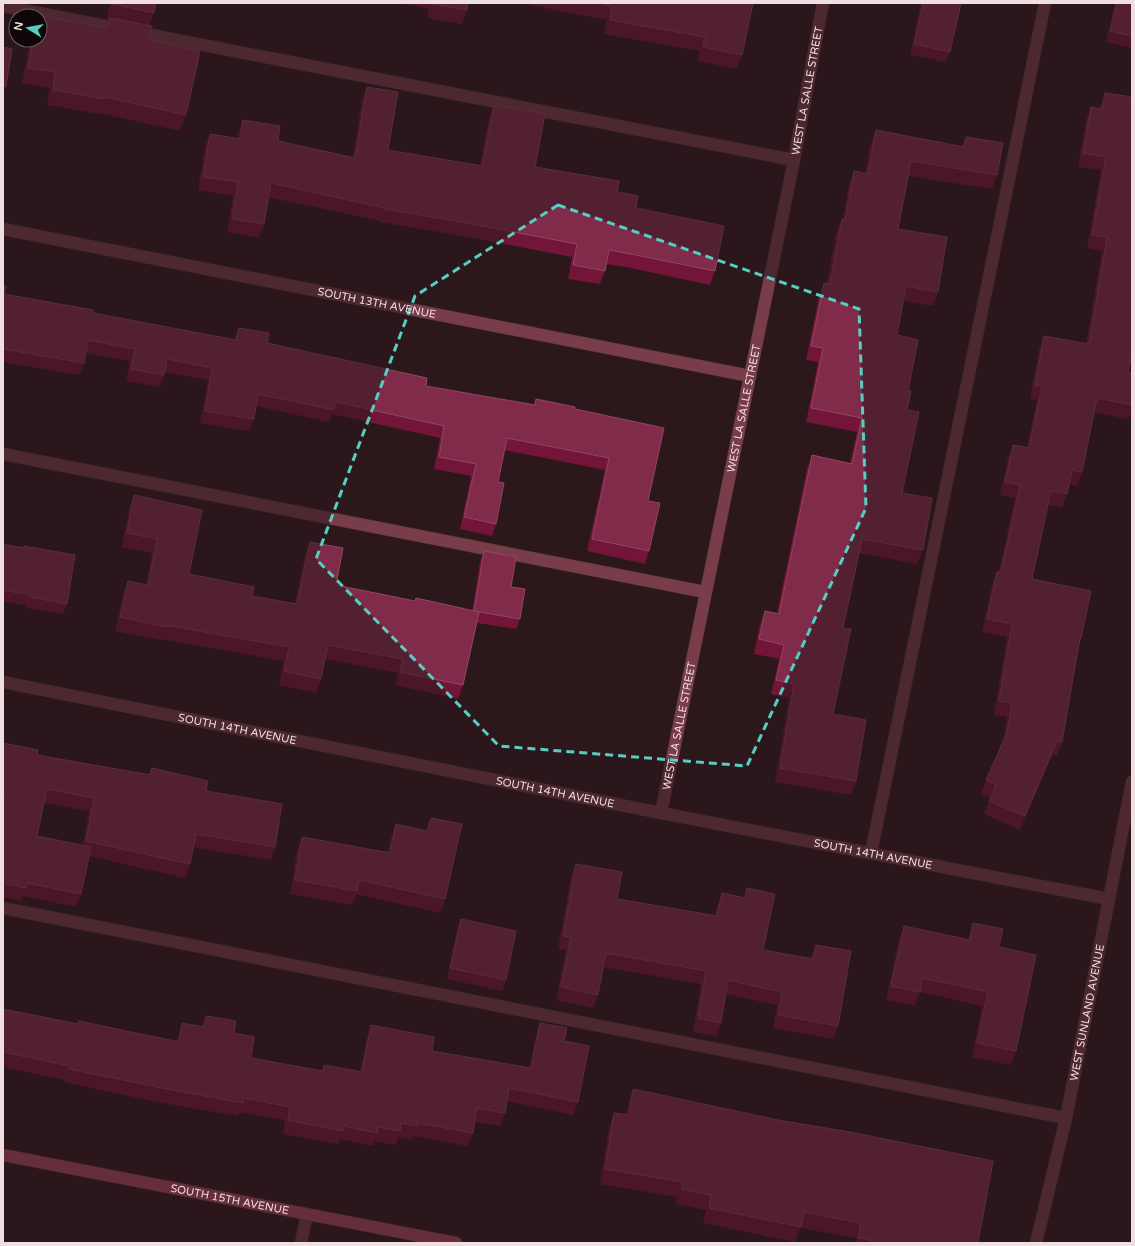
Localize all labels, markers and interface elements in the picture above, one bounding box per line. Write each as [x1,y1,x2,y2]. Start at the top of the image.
north arrow [8,8,48,48]
text: N [11,21,26,32]
street label: WEST LA SALLE STREET [789,25,826,156]
street label: SOUTH 13TH AVENUE [316,285,437,321]
street label: WEST LA SALLE STREET [725,343,763,474]
street label: WEST LA SALLE STREET [660,660,699,791]
street label: SOUTH 14TH AVENUE [177,711,298,747]
street label: SOUTH 14TH AVENUE [495,774,615,811]
street label: SOUTH 14TH AVENUE [813,837,933,872]
street label: WEST SUNLAND AVENUE [1067,943,1107,1082]
street label: SOUTH 15TH AVENUE [169,1182,290,1217]

